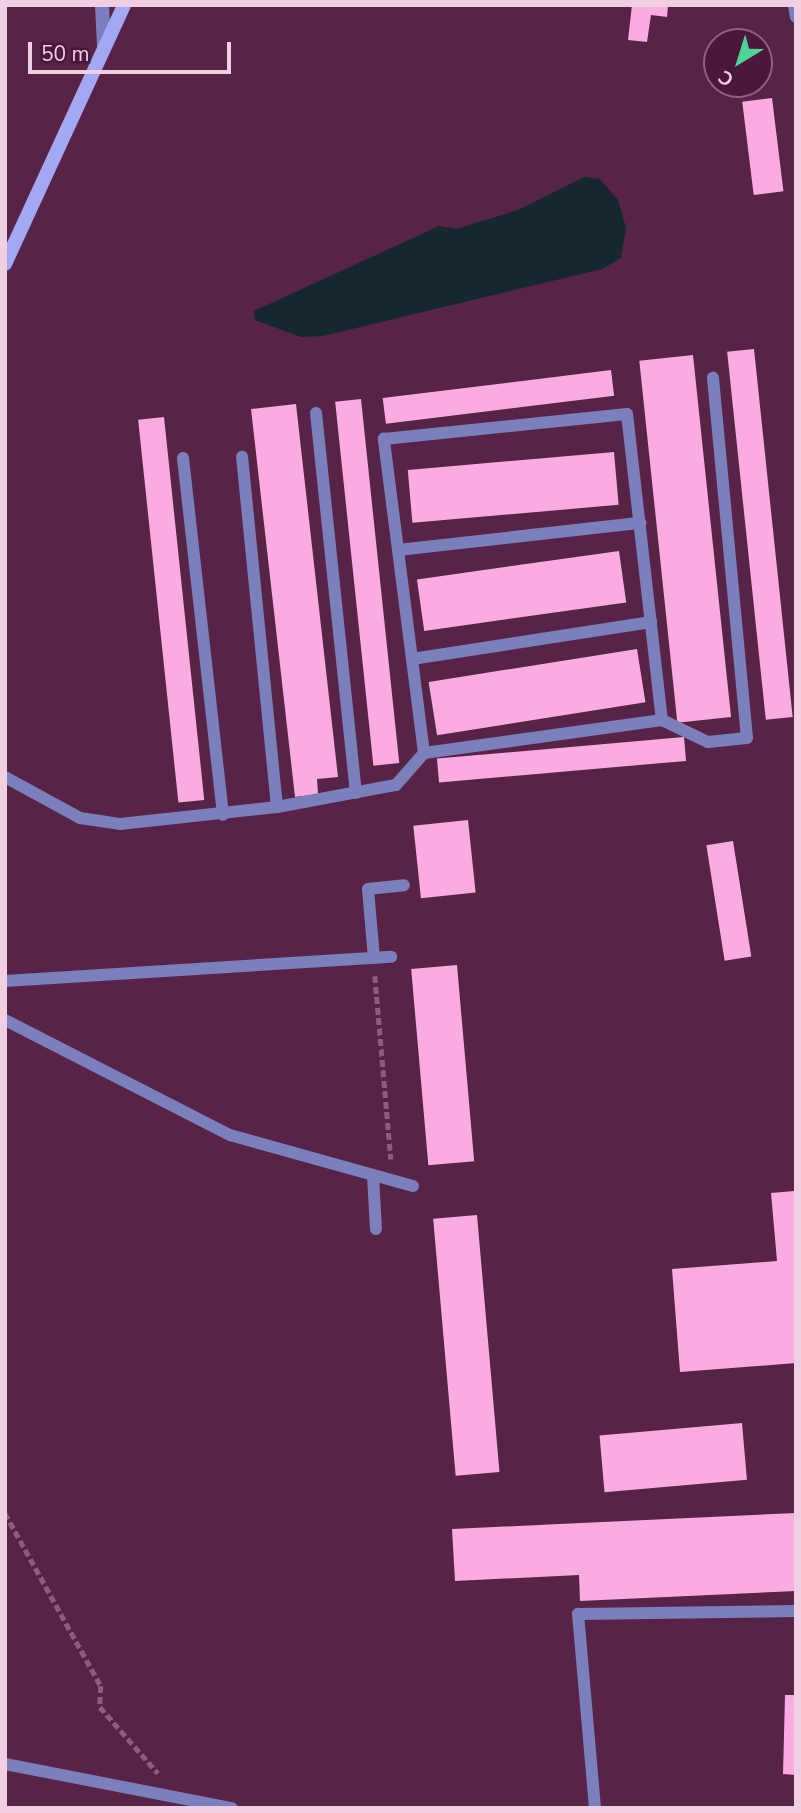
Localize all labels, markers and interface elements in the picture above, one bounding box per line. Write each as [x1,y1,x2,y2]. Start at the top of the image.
scale bar [32,28,234,72]
north arrow [703,28,773,98]
text: 50 m [41,40,90,68]
text: С [713,64,739,92]

